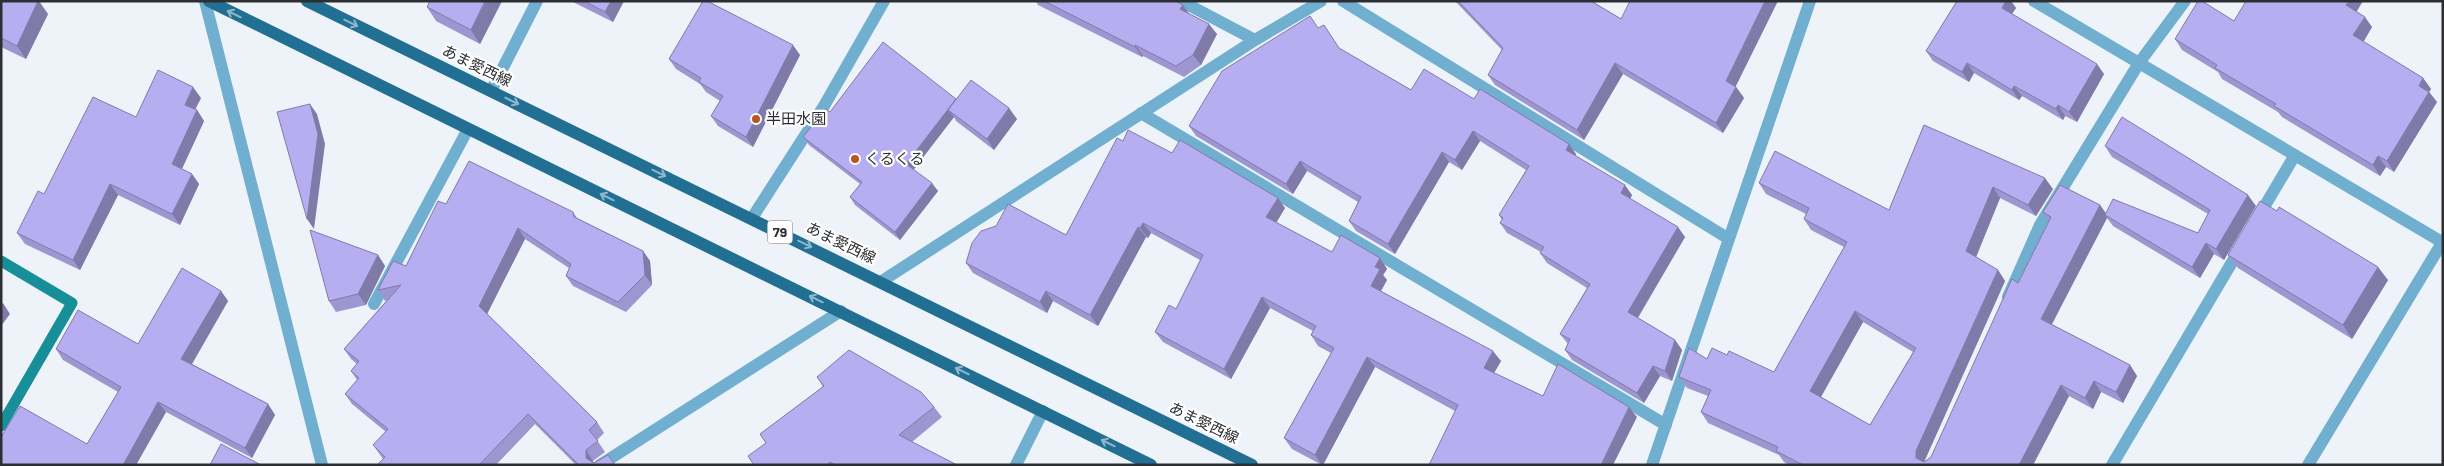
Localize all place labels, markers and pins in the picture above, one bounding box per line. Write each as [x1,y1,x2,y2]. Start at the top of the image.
place label: 半田水園 [766,109,826,127]
marker: 半田水園 [750,113,762,125]
place label: くるくる [865,149,924,167]
marker: くるくる [849,153,861,165]

